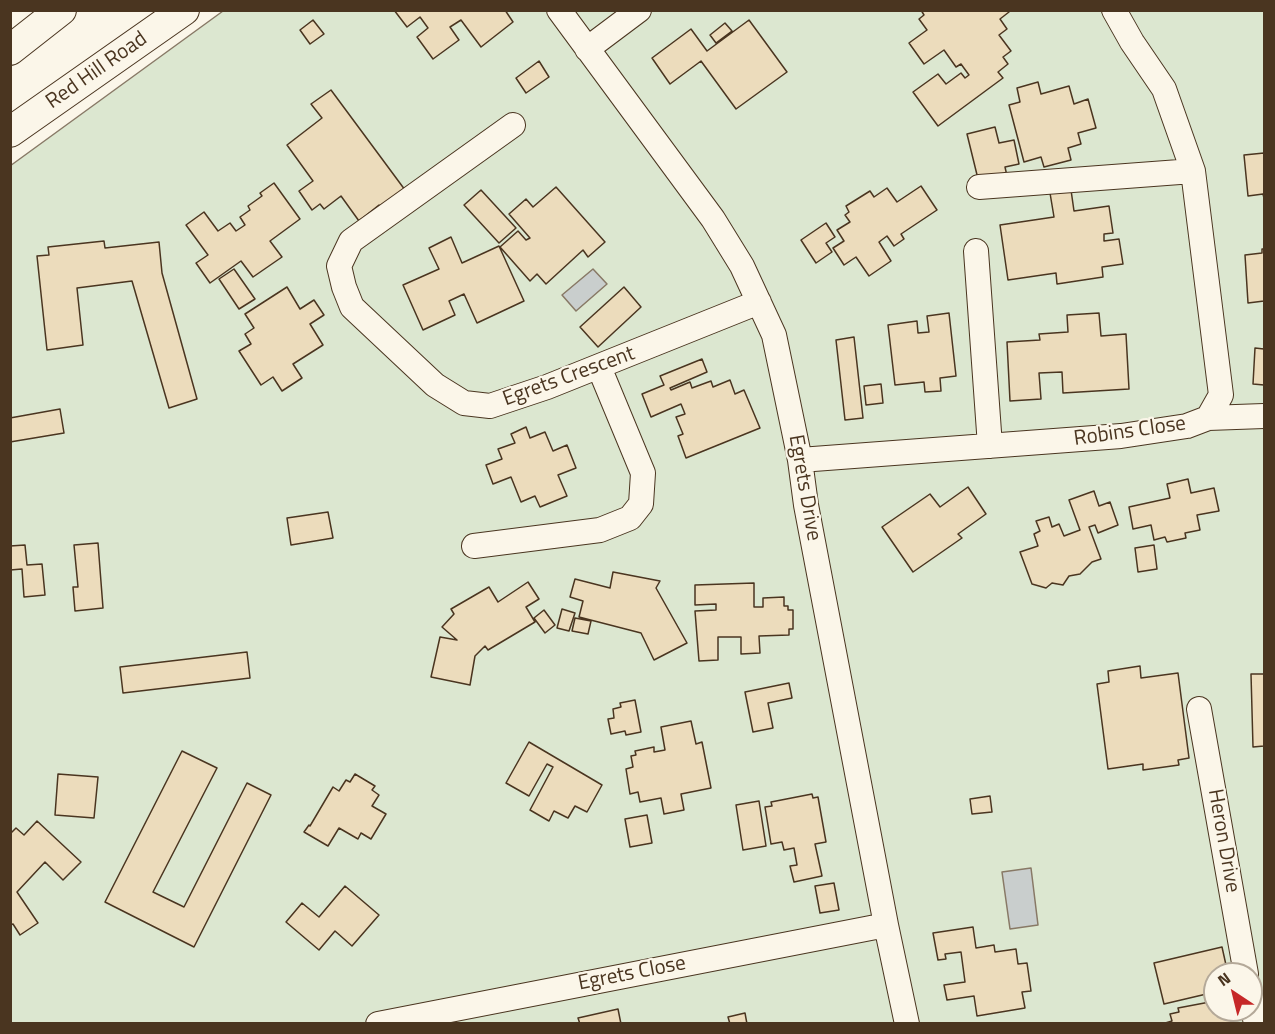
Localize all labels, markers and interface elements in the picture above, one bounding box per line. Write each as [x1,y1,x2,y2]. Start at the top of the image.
street label: Red Hill Road [42,27,152,115]
street label: Egrets Crescent [500,341,638,413]
street label: Robins Close [1072,412,1188,452]
street label: Egrets Drive [782,433,826,543]
street label: Heron Drive [1202,787,1244,895]
street label: Egrets Close [576,951,688,997]
north arrow [1203,962,1263,1022]
text: N [1212,966,1235,992]

